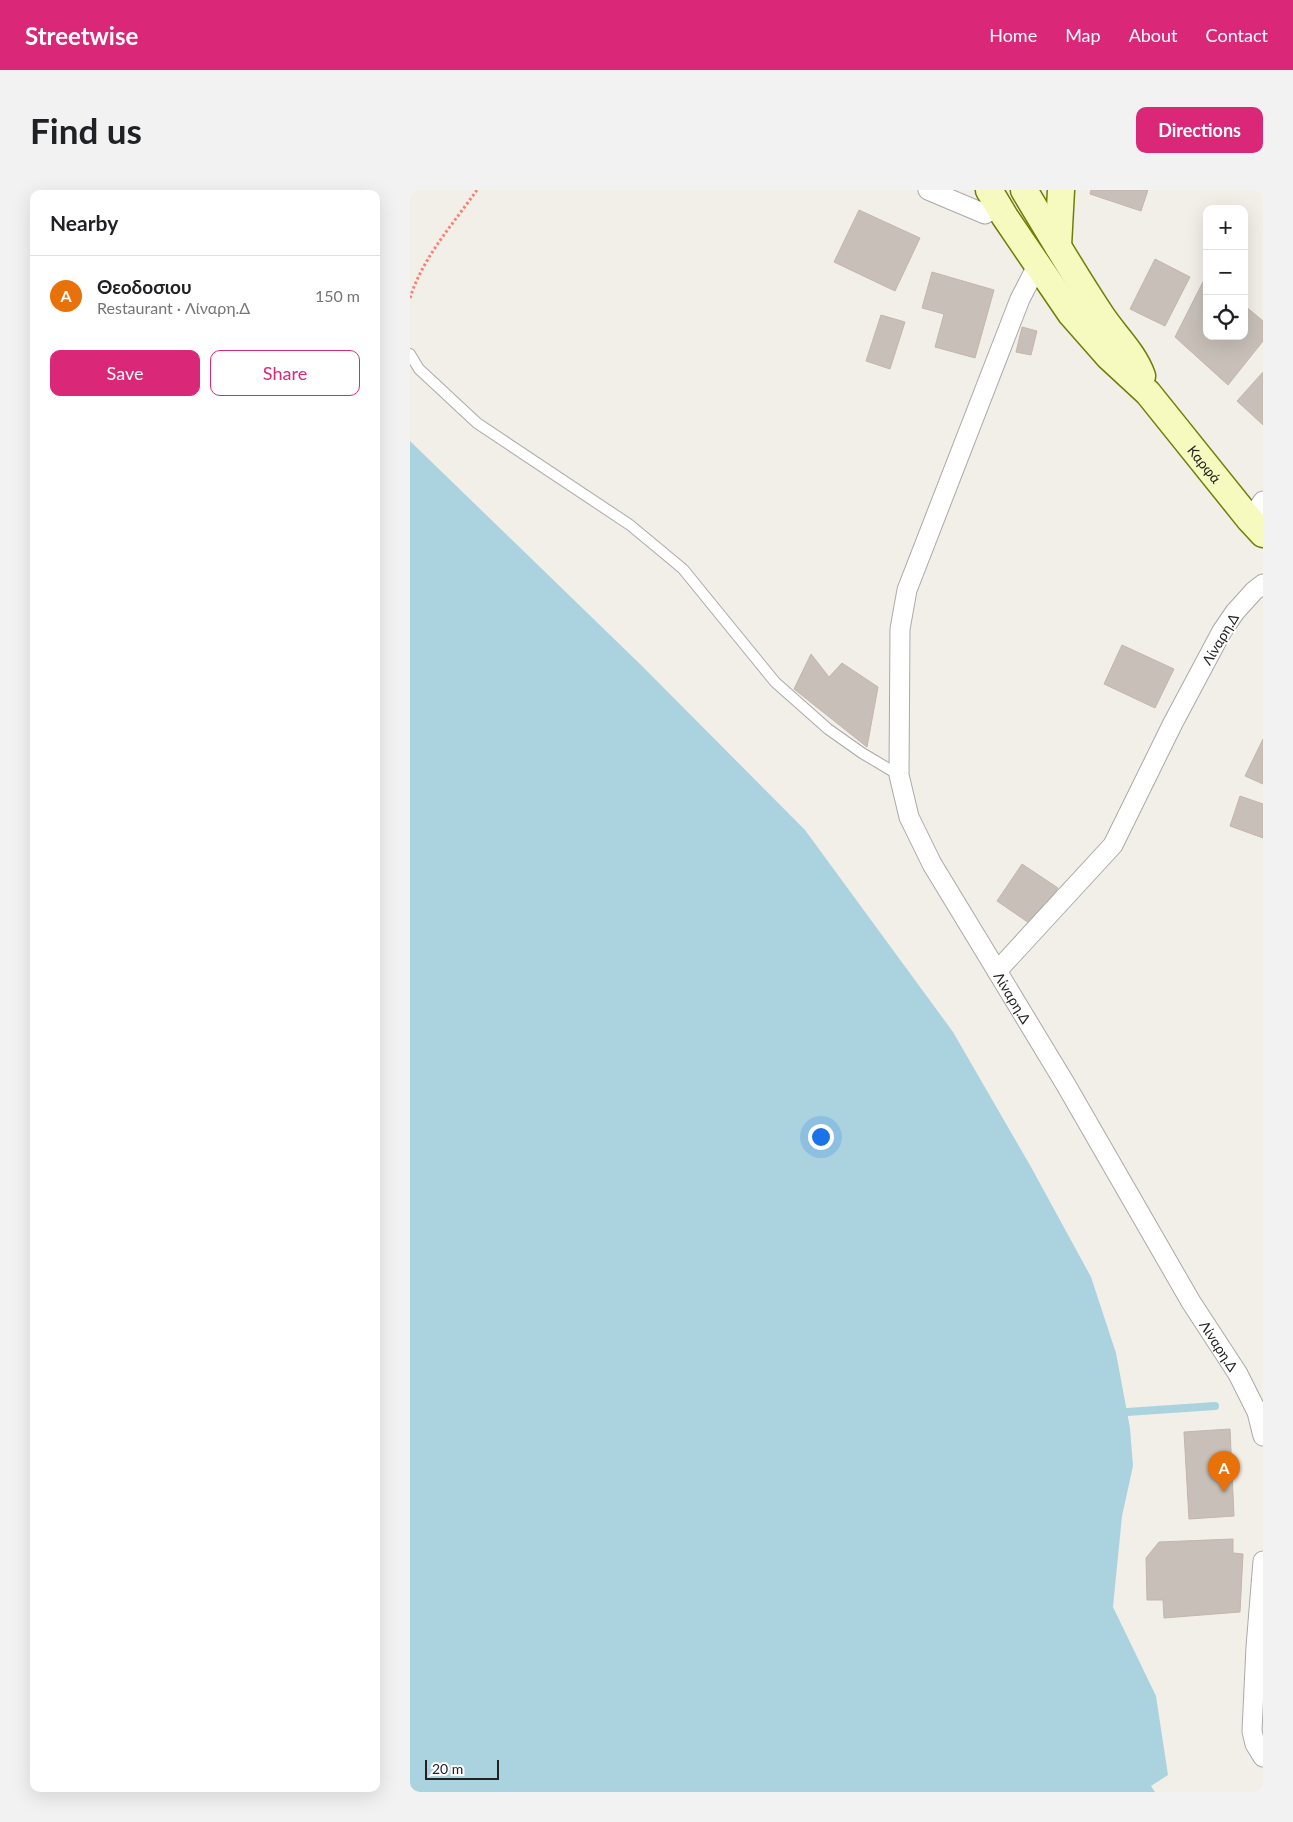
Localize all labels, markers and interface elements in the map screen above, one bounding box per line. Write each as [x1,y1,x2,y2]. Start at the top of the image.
text: Streetwise [25,21,138,50]
text: Home [989,24,1037,46]
text: Map [1065,24,1101,46]
text: About [1129,24,1178,46]
text: Contact [1206,24,1268,46]
button: Directions [1136,107,1263,153]
text: Find us [30,109,142,151]
map controls [1203,205,1248,340]
button: + [1203,205,1248,250]
text: Nearby [50,210,118,235]
button: − [1203,250,1248,295]
text: Θεοδοσιου [97,275,192,298]
text: A [60,286,72,305]
text: 150 m [315,286,360,305]
button: locate [1203,295,1248,340]
text: Restaurant · Λίναρη.Δ [97,298,250,317]
button: Save [50,350,200,396]
button: Share [210,350,360,396]
street label: Καρφά [1185,441,1226,487]
street label: Λίναρη.Δ [1198,610,1242,668]
street label: Λίναρη.Δ [991,969,1035,1027]
your location [808,1124,834,1150]
street label: Λίναρη.Δ [1197,1317,1242,1375]
pin: A [1208,1451,1240,1492]
scale bar [425,1757,499,1780]
text: 20 m [432,1760,463,1777]

